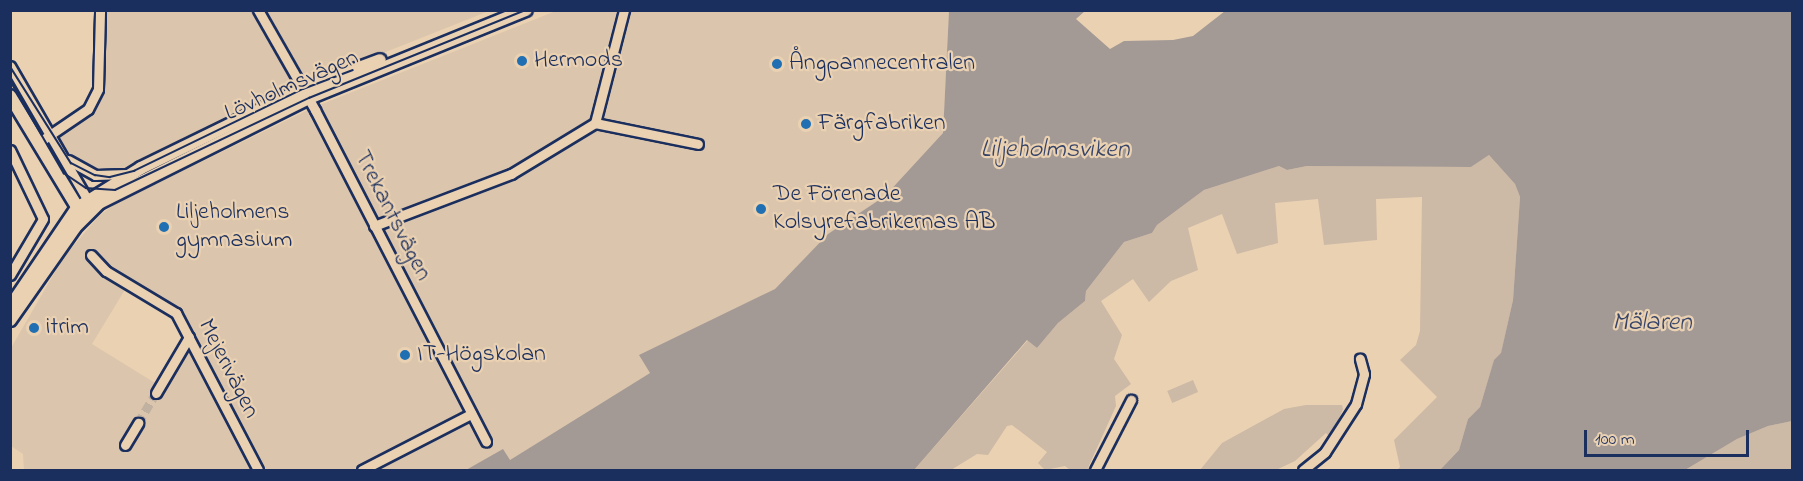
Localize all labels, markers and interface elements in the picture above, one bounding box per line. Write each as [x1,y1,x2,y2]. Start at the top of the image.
street label: Lövholmsvägen [221,44,363,128]
place label: Hermods [534,47,623,75]
place label: Ångpannecentralen [789,50,975,78]
marker: Hermods [515,54,529,68]
marker: Ångpannecentralen [770,57,784,71]
place label: Färgfabriken [818,110,946,138]
marker: Färgfabriken [799,117,813,131]
water label: Liljeholmsviken [981,135,1129,167]
street label: Trekantsvägen [347,146,437,286]
place label: De Förenade Kolsyrefabrikernas AB [773,181,995,237]
place label: Liljeholmens gymnasium [176,199,292,255]
marker: De Förenade Kolsyrefabrikernas AB [754,202,768,216]
marker: Liljeholmens gymnasium [157,220,171,234]
water label: Mälaren [1612,308,1692,340]
place label: itrim [46,314,89,342]
street label: Mejerivägen [191,315,265,423]
marker: itrim [27,321,41,335]
place label: IT-Högskolan [417,341,546,369]
marker: IT-Högskolan [398,348,412,362]
scale bar [1587,418,1752,456]
text: 100 m [1595,427,1635,453]

